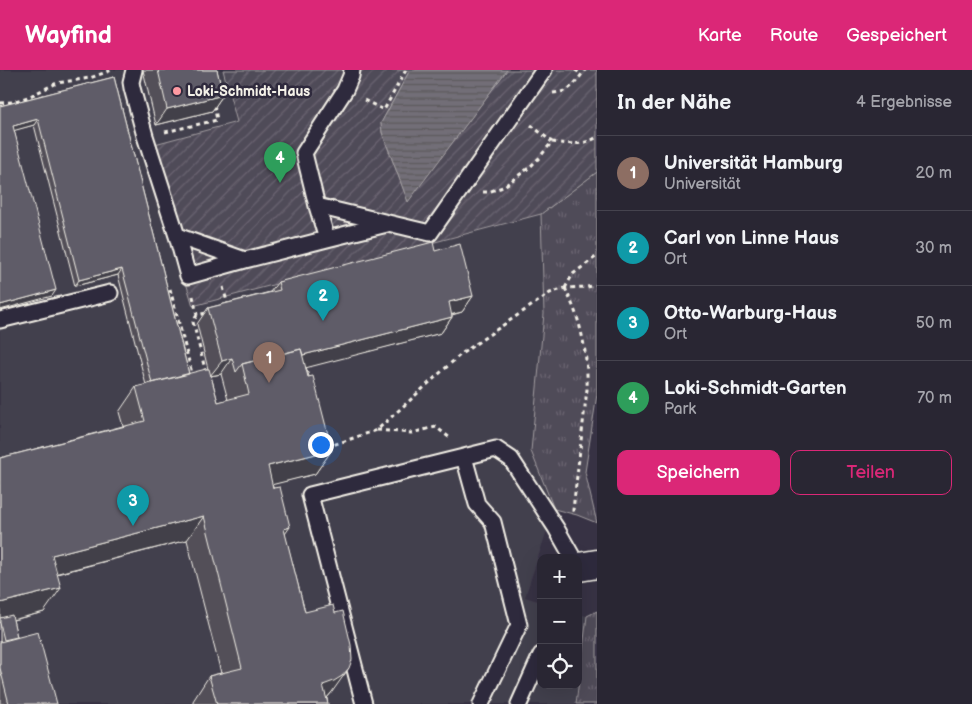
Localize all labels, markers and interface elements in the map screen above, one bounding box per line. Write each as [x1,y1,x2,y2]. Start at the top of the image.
text: Wayfind [25,21,112,50]
text: Karte [698,25,742,46]
text: Route [770,25,818,46]
text: Gespeichert [846,25,947,46]
place label: Loki-Schmidt-Haus [187,83,310,100]
marker: Loki-Schmidt-Haus [171,85,183,97]
text: In der Nähe [617,90,731,115]
text: 4 Ergebnisse [856,93,952,112]
pin: 4 [264,142,296,183]
text: Universität Hamburg [664,152,843,175]
text: 1 [630,164,636,183]
text: 20 m [916,164,952,183]
text: Universität [664,175,741,194]
text: Carl von Linne Haus [664,227,839,250]
text: 2 [628,239,638,258]
text: 30 m [915,239,952,258]
text: Ort [664,250,687,269]
pin: 2 [307,280,339,321]
text: Otto-Warburg-Haus [664,302,837,325]
text: 3 [628,314,638,333]
text: 50 m [916,314,952,333]
text: Ort [664,325,687,344]
pin: 1 [253,342,285,383]
text: Loki-Schmidt-Garten [664,377,847,400]
text: 4 [628,389,638,408]
text: 70 m [917,389,952,408]
text: Park [664,400,696,419]
your location [308,432,334,458]
button: Speichern [617,450,780,495]
button: Teilen [790,450,952,495]
pin: 3 [117,485,149,526]
map controls [537,554,582,689]
button: + [537,554,582,599]
button: − [537,599,582,644]
button: locate [537,644,582,689]

